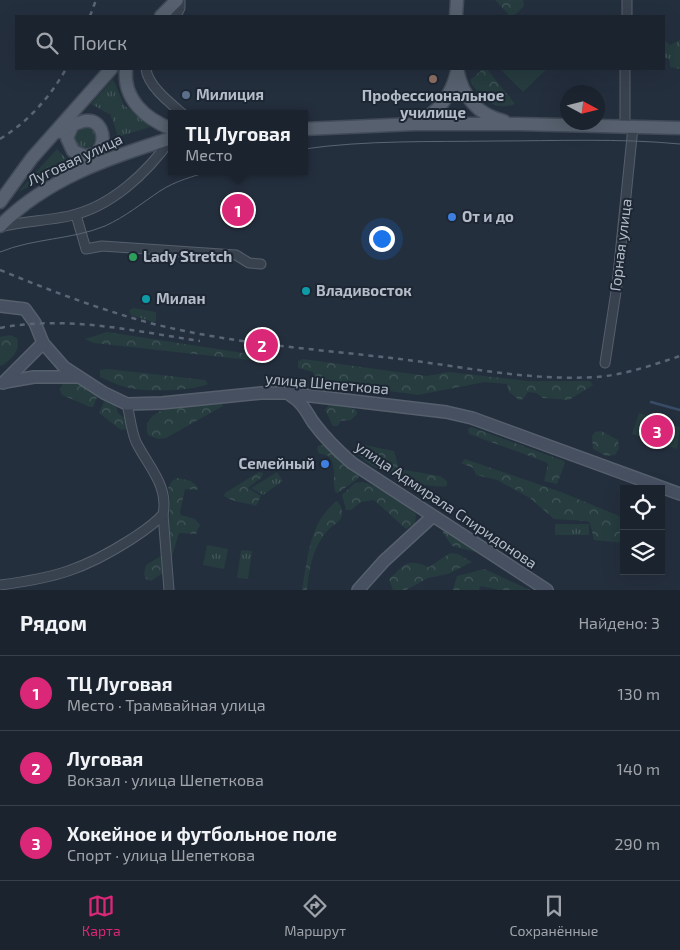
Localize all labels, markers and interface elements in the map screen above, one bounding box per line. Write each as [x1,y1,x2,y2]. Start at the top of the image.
search box [15,15,665,70]
icon: search [33,29,61,57]
text: Поиск [73,31,127,54]
marker: Профессиональное училище [427,73,439,85]
place label: Милиция [196,85,264,103]
north arrow [560,85,605,130]
place label: Профессиональное училище [362,86,504,121]
marker: Милиция [180,89,192,101]
popup [168,110,308,175]
text: ТЦ Луговая [185,122,291,145]
street label: Луговая улица [24,129,126,190]
text: Место [185,145,233,164]
pin: 1 [222,191,254,229]
street label: Горная улица [605,198,636,292]
place label: От и до [462,207,514,225]
marker: От и до [446,211,458,223]
your location [369,226,395,252]
place label: Lady Stretch [143,247,232,266]
marker: Lady Stretch [127,251,139,263]
place label: Владивосток [316,281,412,299]
marker: Владивосток [300,285,312,297]
place label: Милан [156,289,206,307]
marker: Милан [140,293,152,305]
pin: 2 [246,326,278,364]
street label: улица Шепеткова [264,369,390,398]
pin: 3 [641,412,673,450]
street label: улица Адмирала Спиридонова [352,437,541,573]
place label: Семейный [238,454,315,472]
marker: Семейный [319,458,331,470]
map controls [620,485,665,575]
button: locate [620,485,665,530]
button: layers [620,530,665,575]
text: Рядом [20,610,87,635]
text: Найдено: 3 [578,613,660,632]
text: ТЦ Луговая [67,672,172,695]
text: 1 [33,684,39,703]
text: 130 m [618,684,660,703]
text: Место · Трамвайная улица [67,695,266,714]
text: Луговая [67,747,143,770]
text: 2 [31,759,41,778]
text: 140 m [617,759,660,778]
text: Вокзал · улица Шепеткова [67,770,264,789]
text: Хокейное и футбольное поле [67,822,337,845]
text: 3 [31,834,41,853]
text: 290 m [615,834,660,853]
text: Спорт · улица Шепеткова [67,845,255,864]
tab: Карта [82,892,121,939]
tab: Маршрут [284,892,346,939]
tab: Сохранённые [510,892,598,939]

